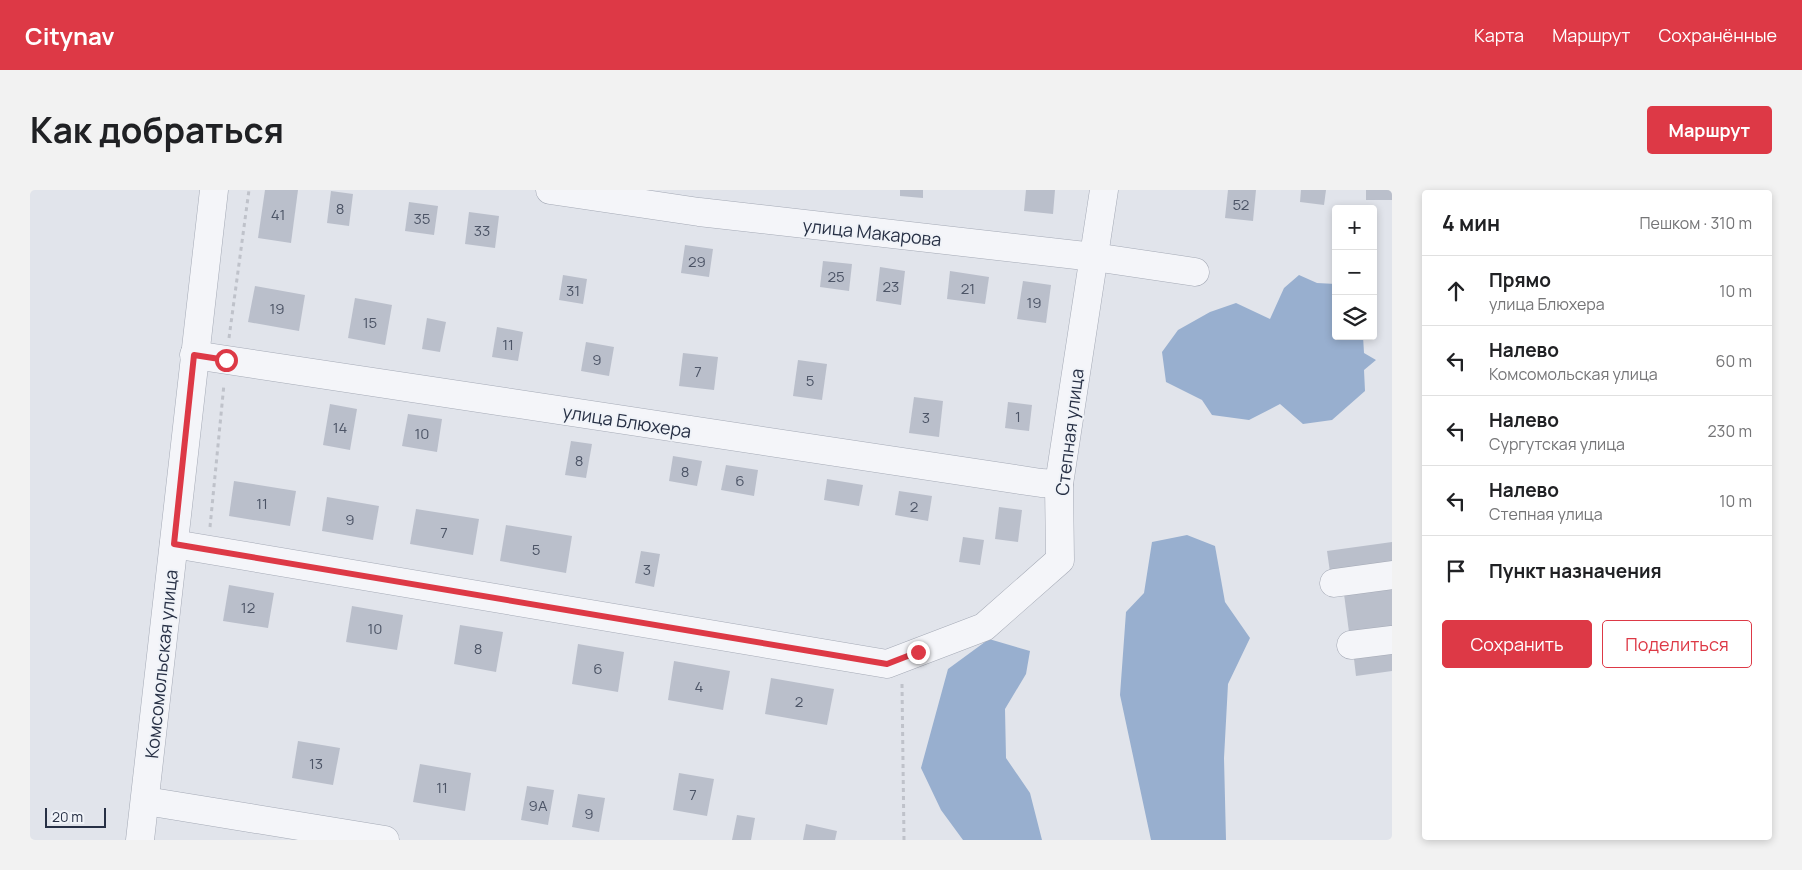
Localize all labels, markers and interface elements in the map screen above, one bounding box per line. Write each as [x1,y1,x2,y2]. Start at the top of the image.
text: Citynav [25,19,115,52]
text: Карта [1474,23,1524,47]
text: Маршрут [1552,23,1630,47]
text: Сохранённые [1658,23,1777,47]
text: Как добраться [30,106,284,154]
button: Маршрут [1647,106,1772,154]
house number: 52 [1233,194,1249,215]
house number: 8 [336,198,344,219]
house number: 41 [271,204,285,225]
map controls [1332,205,1377,340]
button: + [1332,205,1377,250]
house number: 35 [414,208,430,229]
text: 4 мин [1442,209,1500,237]
text: Пешком · 310 m [1640,212,1752,234]
street label: улица Макарова [801,213,943,251]
house number: 33 [474,220,490,241]
button: − [1332,250,1377,295]
house number: 29 [688,251,706,272]
house number: 25 [827,266,845,287]
text: Прямо [1489,267,1551,293]
house number: 23 [883,276,899,297]
icon: ahead [1442,277,1470,305]
house number: 21 [961,278,975,299]
house number: 31 [566,280,580,301]
text: 10 m [1719,280,1752,302]
house number: 19 [1026,292,1042,313]
text: улица Блюхера [1489,293,1605,315]
button: layers [1332,295,1377,340]
house number: 19 [269,298,285,319]
house number: 15 [363,312,377,333]
house number: 11 [502,334,514,355]
text: Налево [1489,337,1559,363]
icon: left [1442,347,1470,375]
route start [215,349,238,372]
house number: 9 [592,349,602,370]
text: 60 m [1716,350,1752,372]
house number: 7 [694,361,702,382]
text: Комсомольская улица [1489,363,1658,385]
street label: Степная улица [1049,367,1089,497]
house number: 5 [806,370,814,391]
street label: улица Блюхера [561,399,693,443]
house number: 1 [1015,406,1021,427]
house number: 3 [922,407,930,428]
text: Налево [1489,407,1559,433]
house number: 14 [333,417,347,438]
icon: left [1442,417,1470,445]
text: 230 m [1708,420,1752,442]
house number: 10 [415,423,430,444]
text: Сургутская улица [1489,433,1625,455]
house number: 8 [575,450,583,471]
house number: 8 [681,461,689,482]
house number: 6 [735,470,745,491]
text: Налево [1489,477,1559,503]
icon: left [1442,487,1470,515]
text: 10 m [1719,490,1752,512]
house number: 11 [256,493,268,514]
house number: 2 [910,496,918,517]
text: Степная улица [1489,503,1603,525]
house number: 9 [345,509,355,530]
house number: 7 [440,522,448,543]
house number: 5 [532,539,540,560]
icon: arrive [1442,557,1470,585]
text: Пункт назначения [1489,558,1662,584]
house number: 3 [643,559,651,580]
street label: Комсомольская улица [139,568,183,760]
house number: 12 [241,597,255,618]
house number: 10 [368,618,383,639]
button: Сохранить [1442,620,1592,668]
button: Поделиться [1602,620,1752,668]
house number: 8 [474,638,482,659]
route end [907,641,930,664]
house number: 6 [593,658,603,679]
house number: 4 [695,676,704,697]
house number: 2 [795,691,803,712]
house number: 13 [309,753,323,774]
house number: 11 [436,777,448,798]
house number: 7 [689,784,697,805]
house number: 9А [529,795,548,816]
house number: 9 [584,803,594,824]
scale bar [45,805,106,828]
text: 20 m [52,807,83,826]

